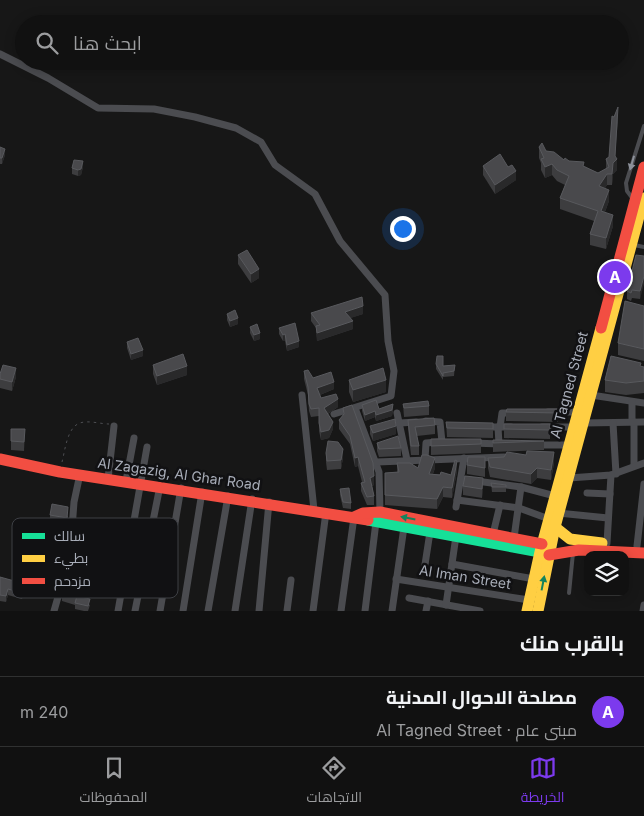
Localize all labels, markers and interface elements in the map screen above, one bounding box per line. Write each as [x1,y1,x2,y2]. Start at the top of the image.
search box [15,15,629,70]
icon: search [33,29,61,57]
text: ابحث هنا [73,32,142,55]
one-way arrow [628,156,636,171]
your location [390,216,416,242]
pin: A [599,258,631,296]
street label: Al Tagned Street [546,329,591,440]
street label: Al Zagazig, Al Ghar Road [97,454,262,493]
one-way arrow [400,514,416,522]
legend [12,518,178,598]
text: سالك [54,527,85,544]
text: بطيء [54,549,88,570]
map controls [584,551,629,596]
button: layers [584,551,629,596]
street label: Al Iman Street [418,561,513,592]
text: مزدحم [54,572,91,591]
one-way arrow [539,575,547,591]
text: بالقرب منك [520,631,624,656]
text: مصلحة الاحوال المدنية [386,686,577,709]
text: 240 m [20,702,68,722]
text: A [602,702,614,722]
text: مبنى عام · Al Tagned Street [376,720,577,740]
tab: المحفوظات [79,754,148,810]
tab: الاتجاهات [307,754,362,810]
tab: الخريطة [521,754,565,810]

